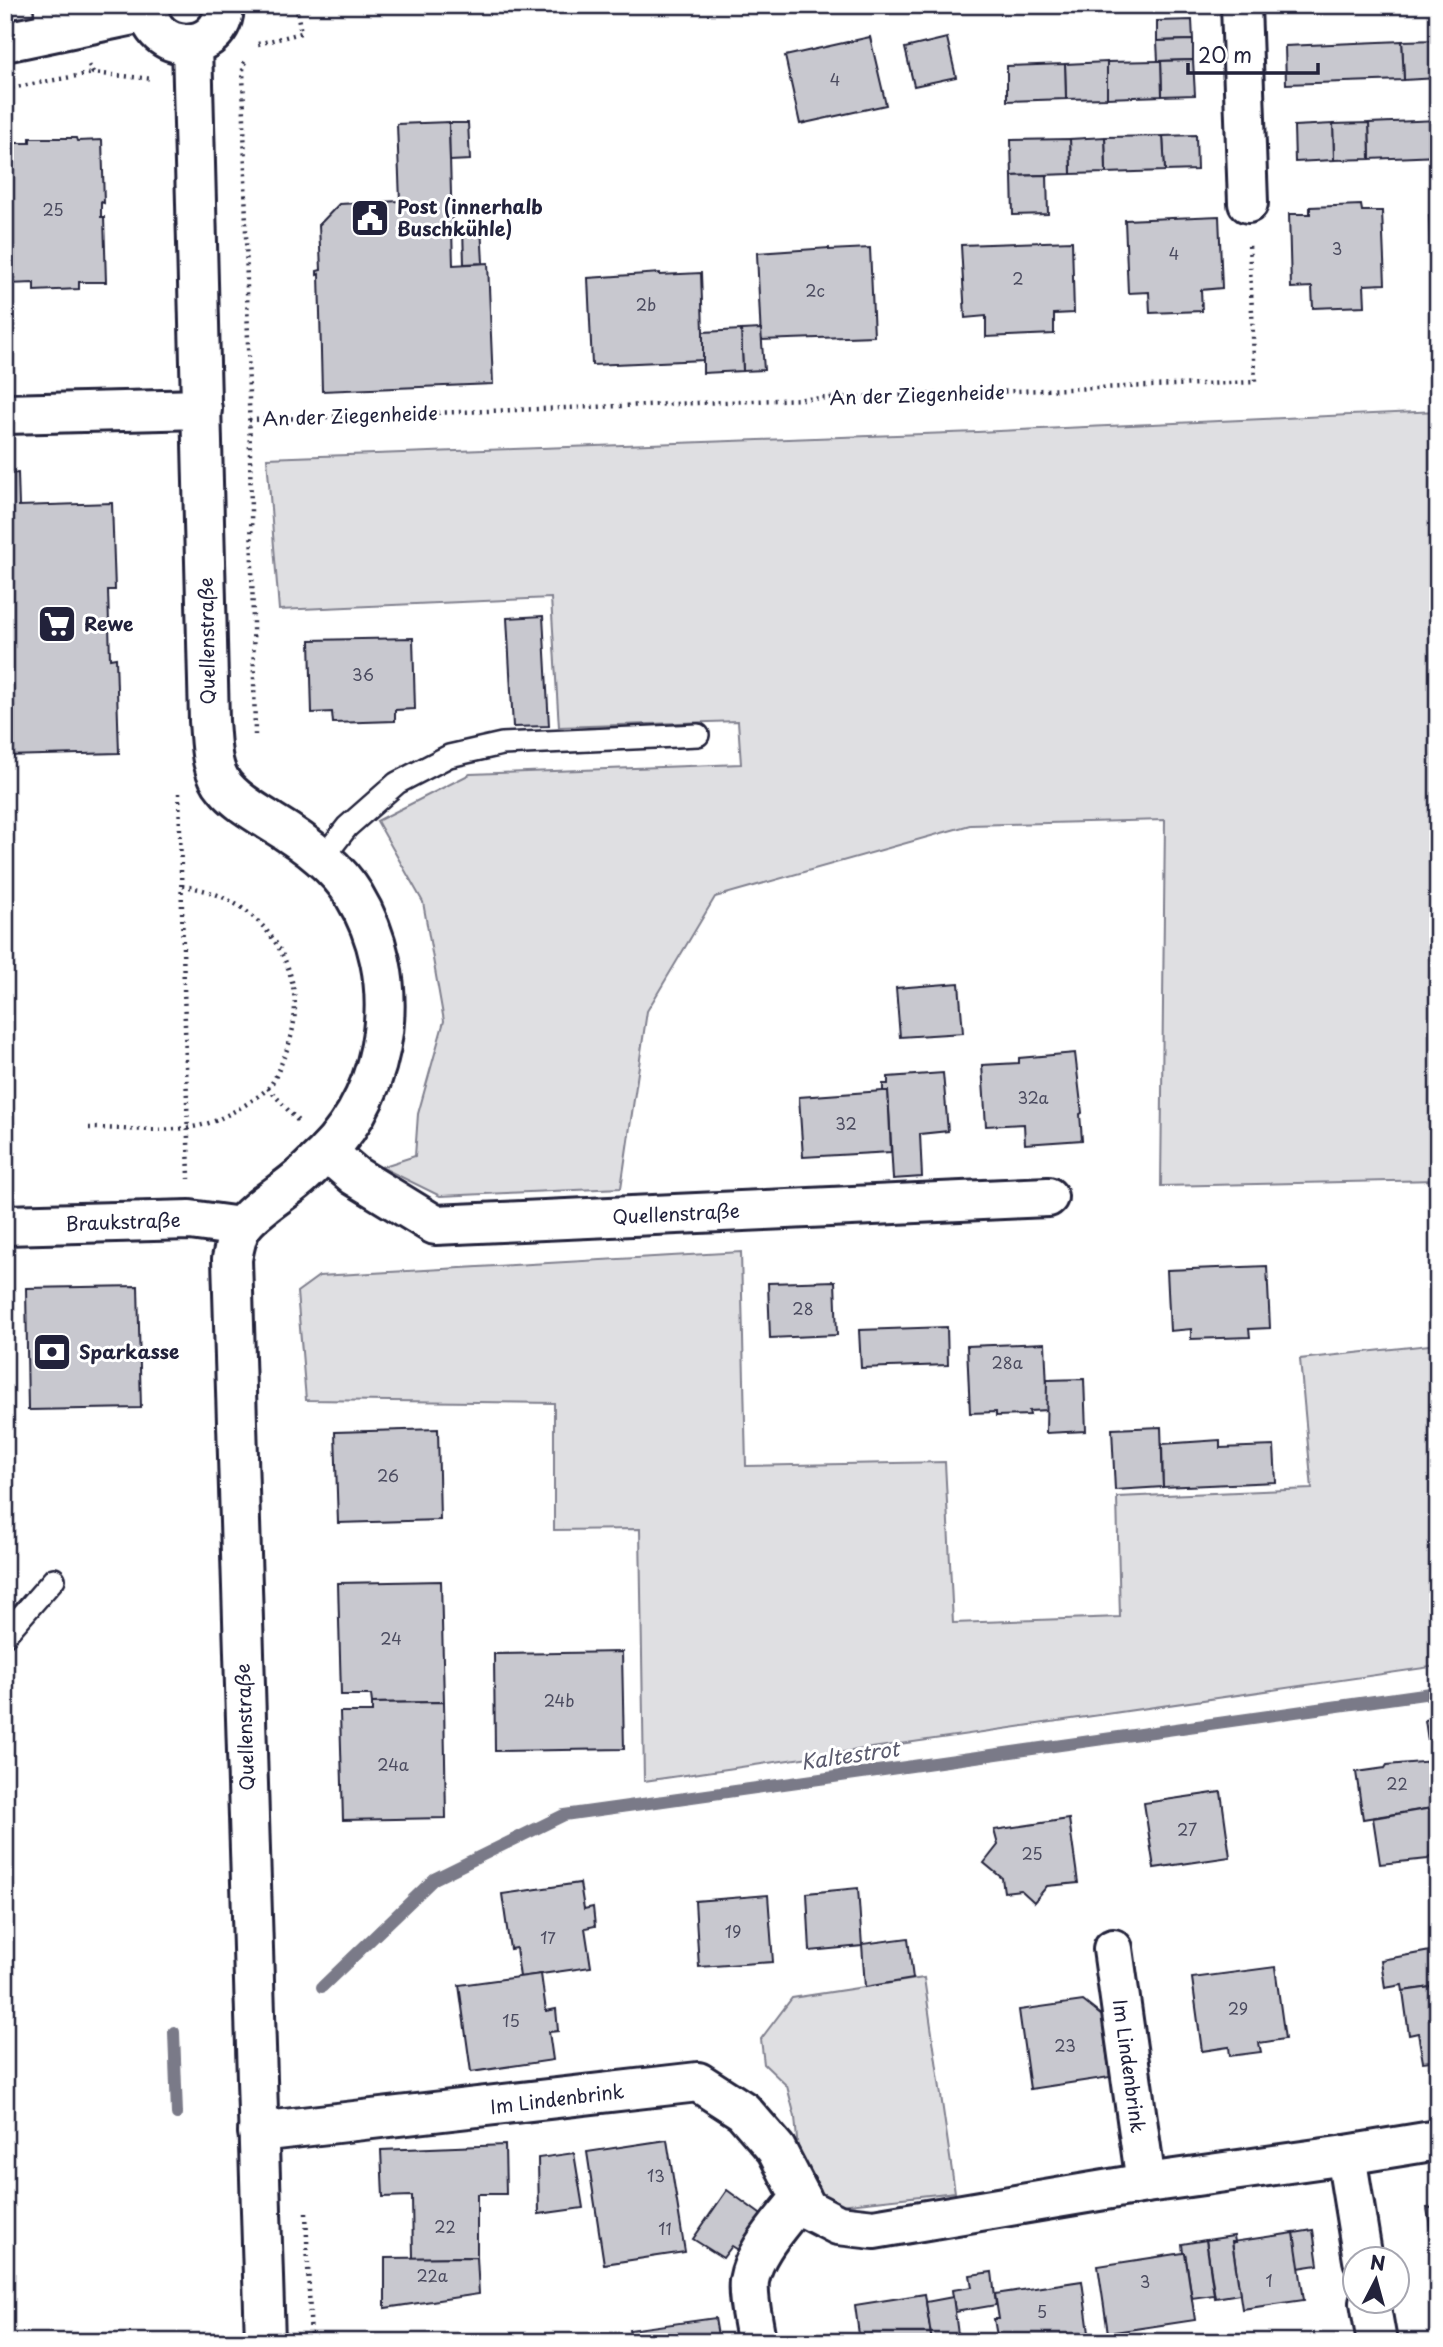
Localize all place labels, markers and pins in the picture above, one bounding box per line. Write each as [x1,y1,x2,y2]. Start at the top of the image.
place label: Post (innerhalb Buschkühle) [397,192,543,242]
public building icon: Post (innerhalb Buschkühle) [349,197,391,239]
supermarket icon: Rewe [36,603,78,645]
place label: Rewe [84,609,133,637]
bank icon: Sparkasse [31,1331,73,1373]
place label: Sparkasse [79,1337,179,1365]

